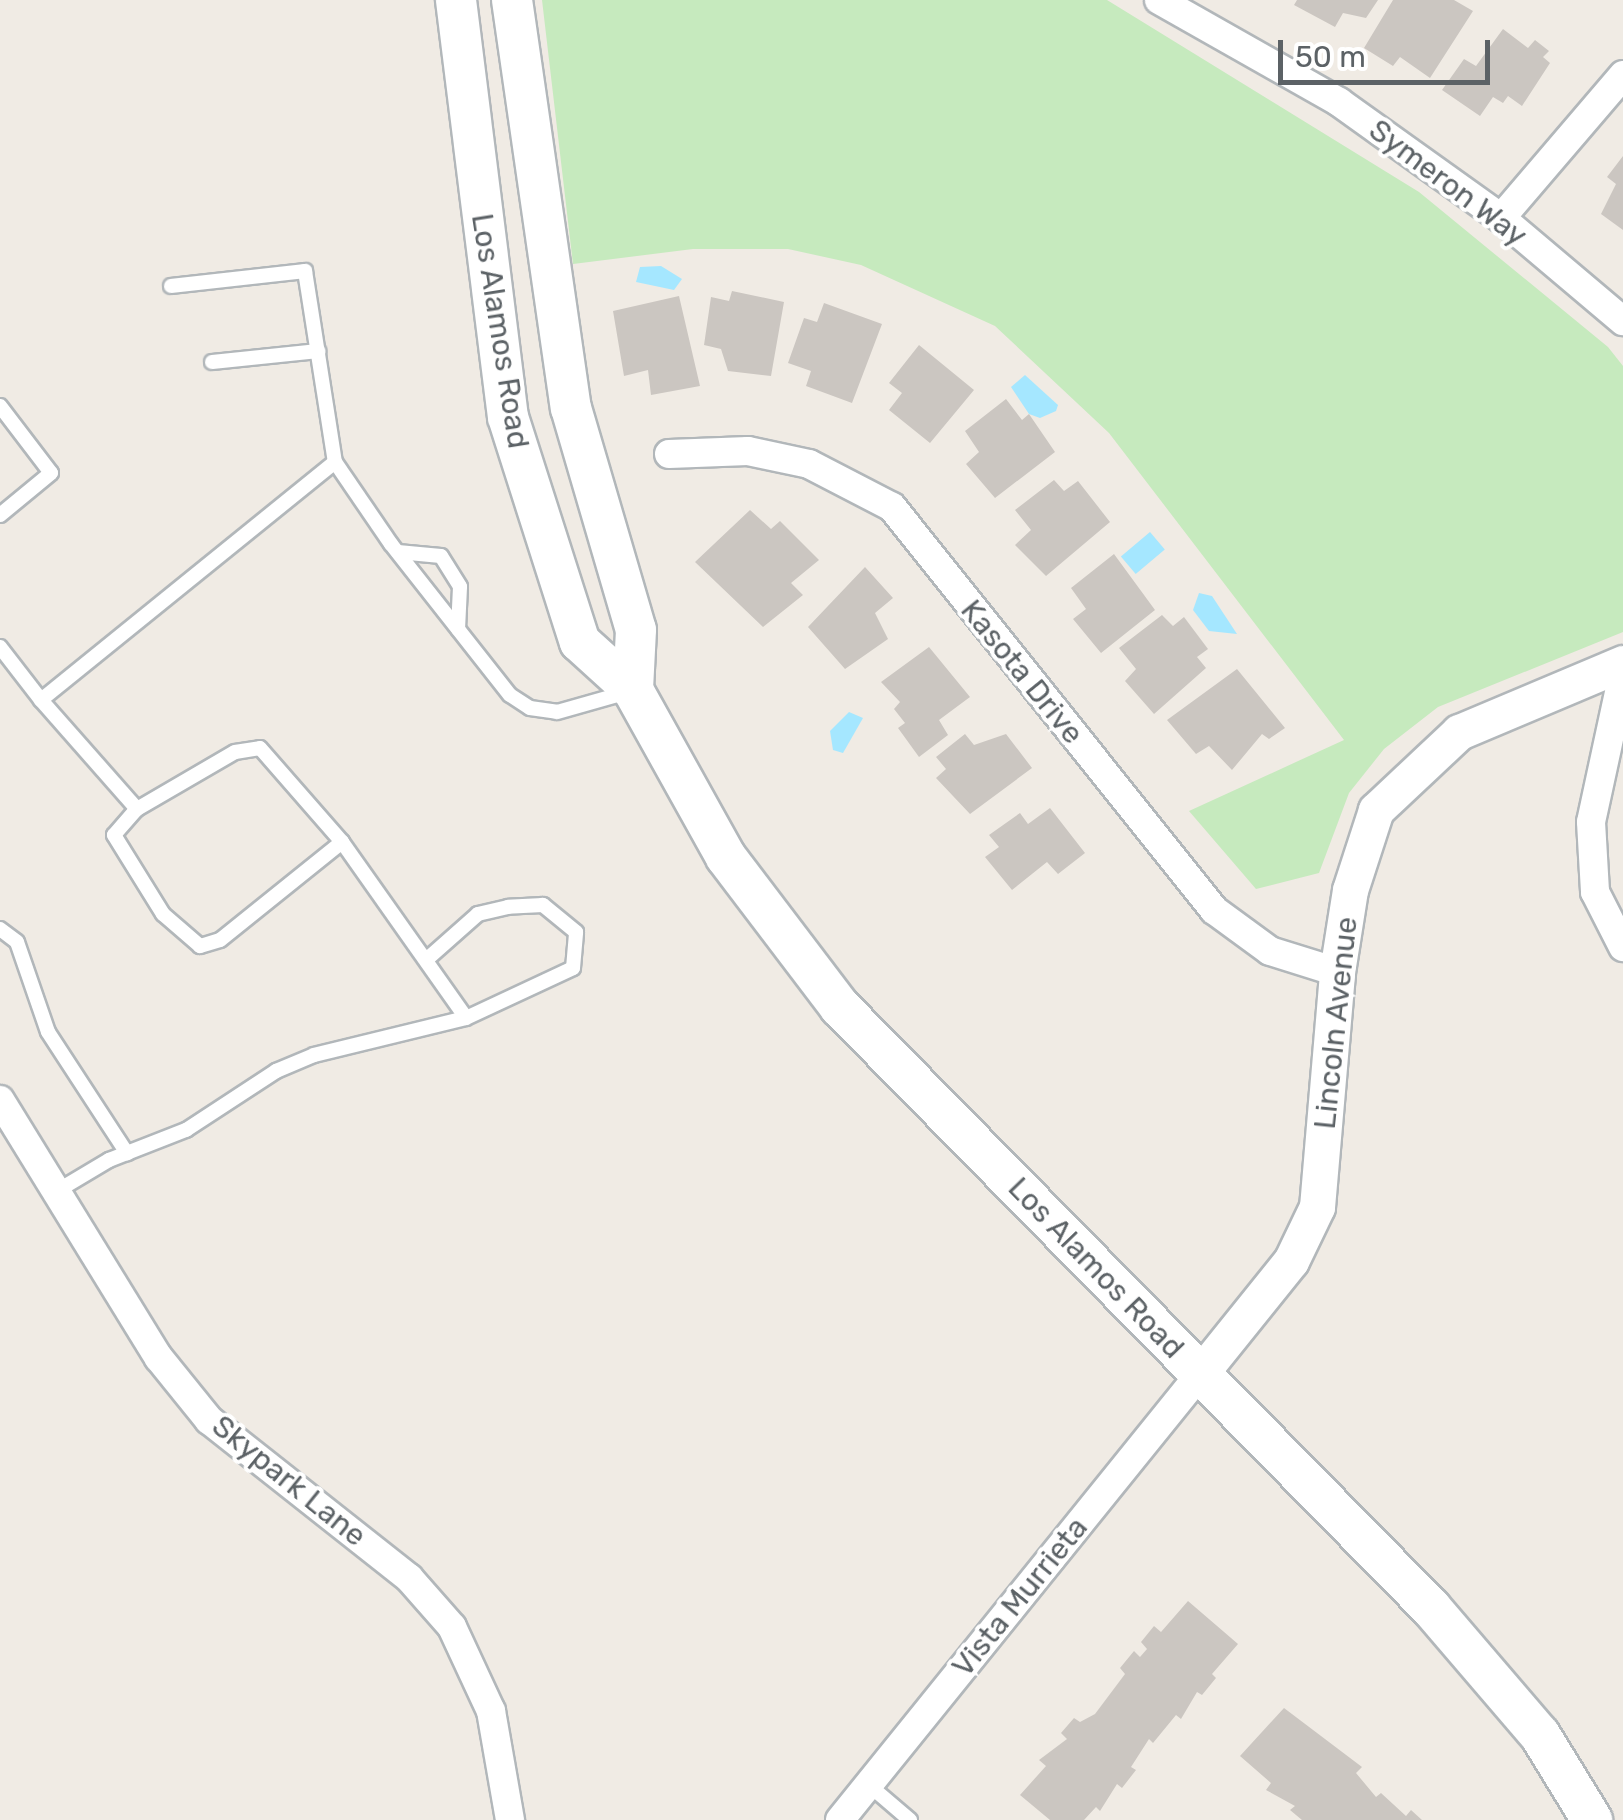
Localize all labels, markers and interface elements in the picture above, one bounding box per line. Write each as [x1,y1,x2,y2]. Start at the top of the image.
scale bar [1283,20,1496,82]
text: 50 m [1295,39,1366,75]
street label: Symeron Way [1362,112,1534,254]
street label: Los Alamos Road [464,211,536,451]
street label: Kasota Drive [953,593,1091,751]
street label: Lincoln Avenue [1307,915,1365,1131]
street label: Los Alamos Road [1000,1170,1192,1366]
street label: Skypark Lane [205,1408,373,1554]
street label: Vista Murrieta [945,1510,1095,1684]

